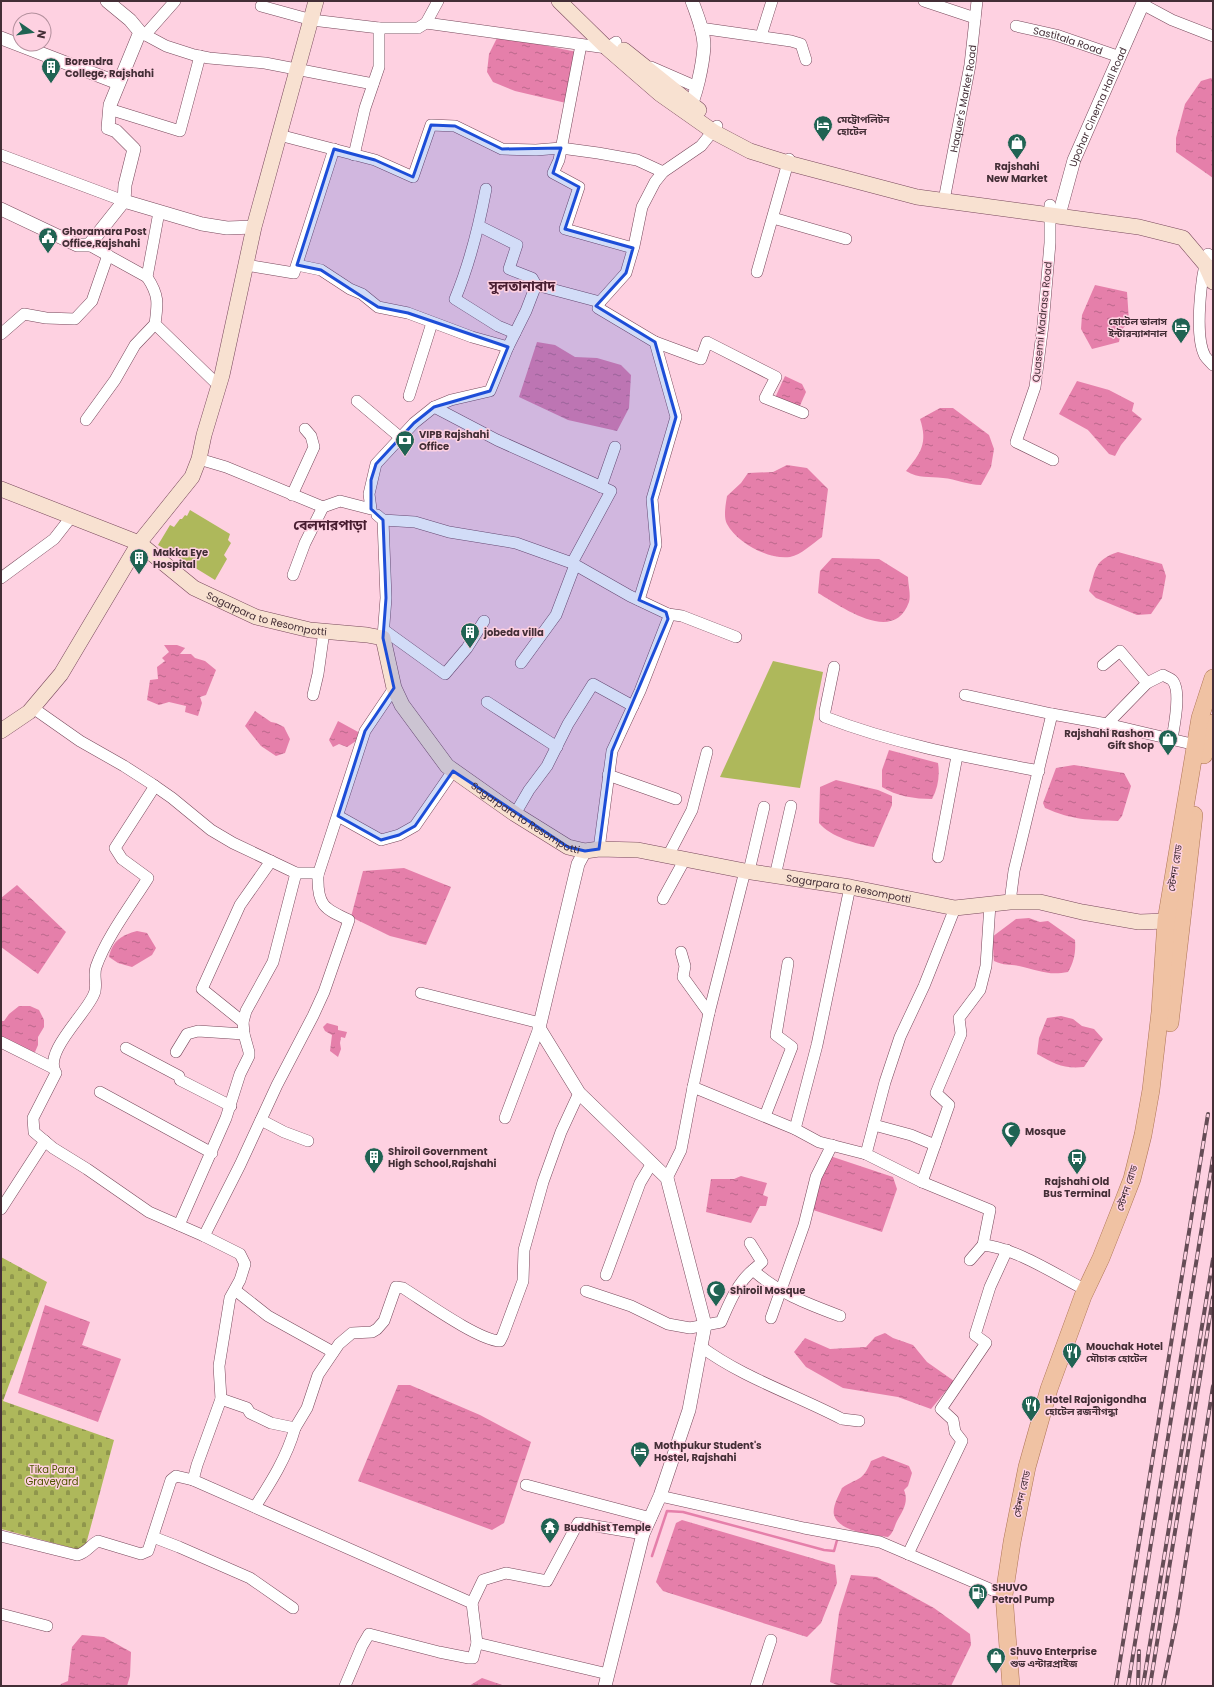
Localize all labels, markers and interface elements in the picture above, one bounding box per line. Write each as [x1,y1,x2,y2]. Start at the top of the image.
north arrow [12,12,52,52]
street label: Sastitala Road [1032,23,1105,58]
text: N [33,28,50,40]
street label: Haquer's Market Road [946,44,980,154]
street label: Upohar Cinema Hall Road [1065,45,1130,168]
place label: Borendra College, Rajshahi [65,54,154,81]
building icon: Borendra College, Rajshahi [40,56,62,84]
place label: মেট্রোপলিটন হোটেল [837,112,890,139]
hotel icon: মেট্রোপলিটন হোটেল [812,114,834,142]
shop icon: Rajshahi New Market [1006,132,1028,160]
place label: Rajshahi New Market [986,159,1048,186]
place label: Ghoramara Post Office,Rajshahi [62,224,147,251]
public building icon: Ghoramara Post Office,Rajshahi [37,226,59,254]
street label: Quasemi Madrasa Road [1028,261,1056,383]
district label: সুলতানাবাদ [488,276,556,296]
place label: হোটেল ডালাস ইন্টারন্যাশনাল [1107,314,1168,341]
hotel icon: হোটেল ডালাস ইন্টারন্যাশনাল [1170,316,1192,344]
place label: VIPB Rajshahi Office [419,427,489,454]
bank icon: VIPB Rajshahi Office [394,429,416,457]
district label: বেলদারপাড়া [293,515,368,535]
place label: Makka Eye Hospital [153,545,208,572]
building icon: Makka Eye Hospital [128,547,150,575]
street label: Sagarpara to Resompotti [204,587,328,639]
building icon: jobeda villa [459,621,481,649]
place label: jobeda villa [483,625,544,640]
place label: Rajshahi Rashom Gift Shop [1064,726,1154,753]
shop icon: Rajshahi Rashom Gift Shop [1157,728,1179,756]
street label: Sagarpara to Resompotti [468,778,581,857]
street label: স্টেশন রোড [1164,843,1186,893]
street label: Sagarpara to Resompotti [785,870,912,907]
mosque icon: Mosque [1000,1120,1022,1148]
place label: Mosque [1025,1124,1066,1139]
place label: Shiroil Government High School,Rajshahi [388,1144,497,1171]
building icon: Shiroil Government High School,Rajshahi [363,1146,385,1174]
bus stop icon: Rajshahi Old Bus Terminal [1066,1147,1088,1175]
street label: স্টেশন রোড [1113,1162,1142,1213]
place label: Rajshahi Old Bus Terminal [1043,1174,1111,1201]
mosque icon: Shiroil Mosque [705,1279,727,1307]
place label: Shiroil Mosque [730,1283,805,1298]
place label: Mouchak Hotel মৌচাক হোটেল [1086,1339,1163,1366]
restaurant icon: Mouchak Hotel মৌচাক হোটেল [1061,1341,1083,1369]
place label: Hotel Rajonigondha হোটেল রজনীগন্ধা [1045,1392,1147,1419]
restaurant icon: Hotel Rajonigondha হোটেল রজনীগন্ধা [1020,1394,1042,1422]
place label: Mothpukur Student's Hostel, Rajshahi [654,1438,762,1465]
hotel icon: Mothpukur Student's Hostel, Rajshahi [629,1440,651,1468]
park label: Tika Para Graveyard [26,1462,78,1489]
street label: স্টেশন রোড [1010,1468,1034,1519]
temple icon: Buddhist Temple [539,1516,561,1544]
place label: Buddhist Temple [564,1520,651,1535]
place label: SHUVO Petrol Pump [992,1580,1055,1607]
fuel station icon: SHUVO Petrol Pump [967,1582,989,1610]
place label: Shuvo Enterprise শুভ এন্টারপ্রাইজ [1010,1644,1097,1671]
shop icon: Shuvo Enterprise শুভ এন্টারপ্রাইজ [985,1646,1007,1674]

